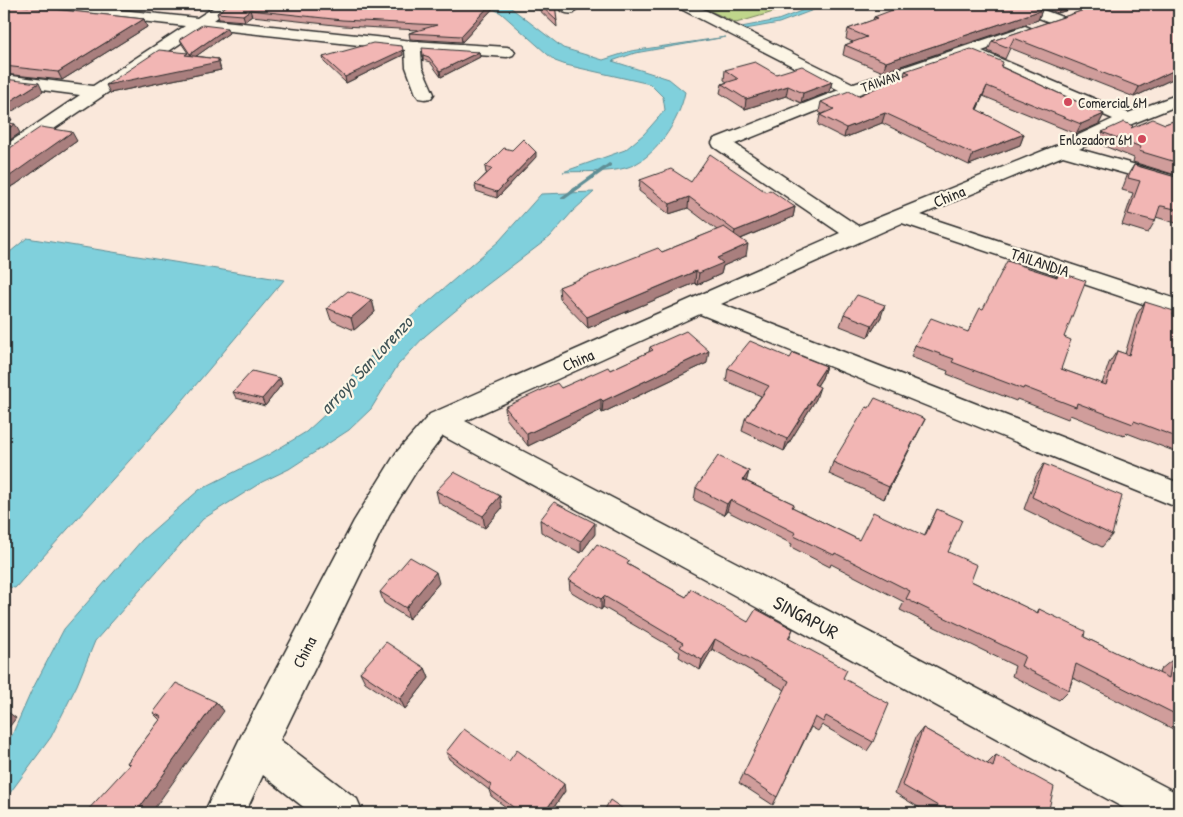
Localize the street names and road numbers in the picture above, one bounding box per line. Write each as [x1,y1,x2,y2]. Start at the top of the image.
street label: TAIWAN [858,66,902,96]
street label: China [930,180,968,212]
street label: TAILANDIA [1008,242,1072,282]
street label: China [559,343,597,377]
street label: SINGAPUR [769,589,843,645]
street label: China [287,632,321,672]

